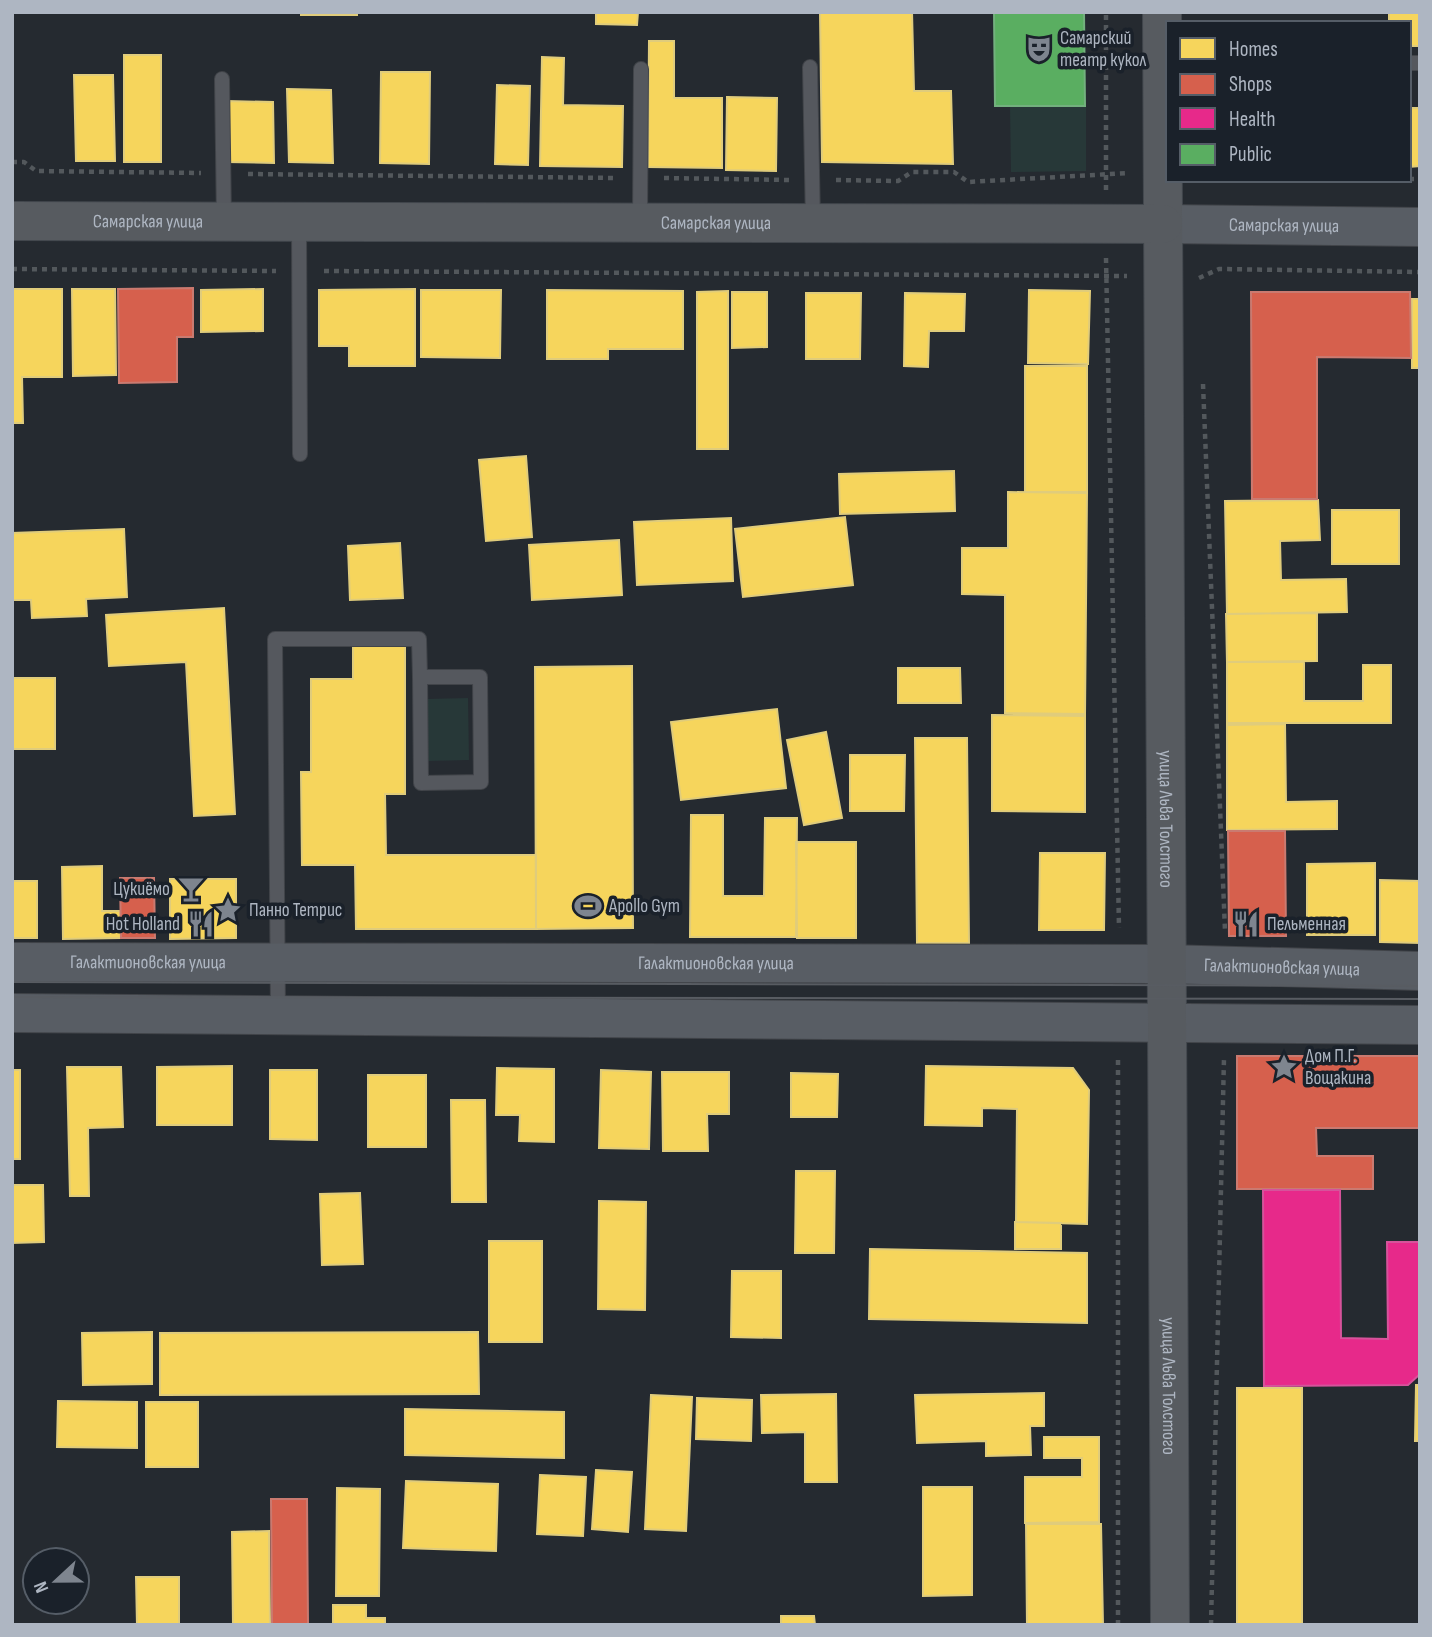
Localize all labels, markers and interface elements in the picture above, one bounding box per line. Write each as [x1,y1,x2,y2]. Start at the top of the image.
legend [1166,21,1411,182]
place label: Самарский театр кукол [1060,27,1147,72]
theatre icon: Самарский театр кукол [1024,34,1054,64]
text: Homes [1229,37,1278,62]
text: Shops [1229,72,1272,97]
text: Health [1229,107,1276,132]
text: Public [1229,142,1272,167]
street label: Самарская улица [93,210,203,233]
street label: Самарская улица [661,211,771,234]
street label: Самарская улица [1229,213,1339,238]
street label: улица Льва Толстого [1154,750,1178,888]
bar icon: Цукиёмо [176,874,206,904]
place label: Цукиёмо [113,878,170,901]
sports icon: Apollo Gym [573,891,603,921]
place icon: Панно Тетрис [213,895,243,925]
place label: Apollo Gym [608,895,680,918]
place label: Панно Тетрис [249,899,342,922]
restaurant icon: Hot Holland [186,909,216,939]
restaurant icon: Пельменная [1231,909,1261,939]
place label: Hot Holland [106,913,180,936]
place label: Пельменная [1267,913,1346,936]
street label: Галактионовская улица [70,951,226,974]
street label: Галактионовская улица [638,952,794,975]
street label: Галактионовская улица [1204,954,1360,981]
place label: Дом П.Г. Вощакина [1305,1045,1371,1090]
place icon: Дом П.Г. Вощакина [1269,1052,1299,1082]
street label: улица Льва Толстого [1157,1317,1181,1455]
north arrow [21,1546,91,1616]
text: N [29,1578,54,1596]

